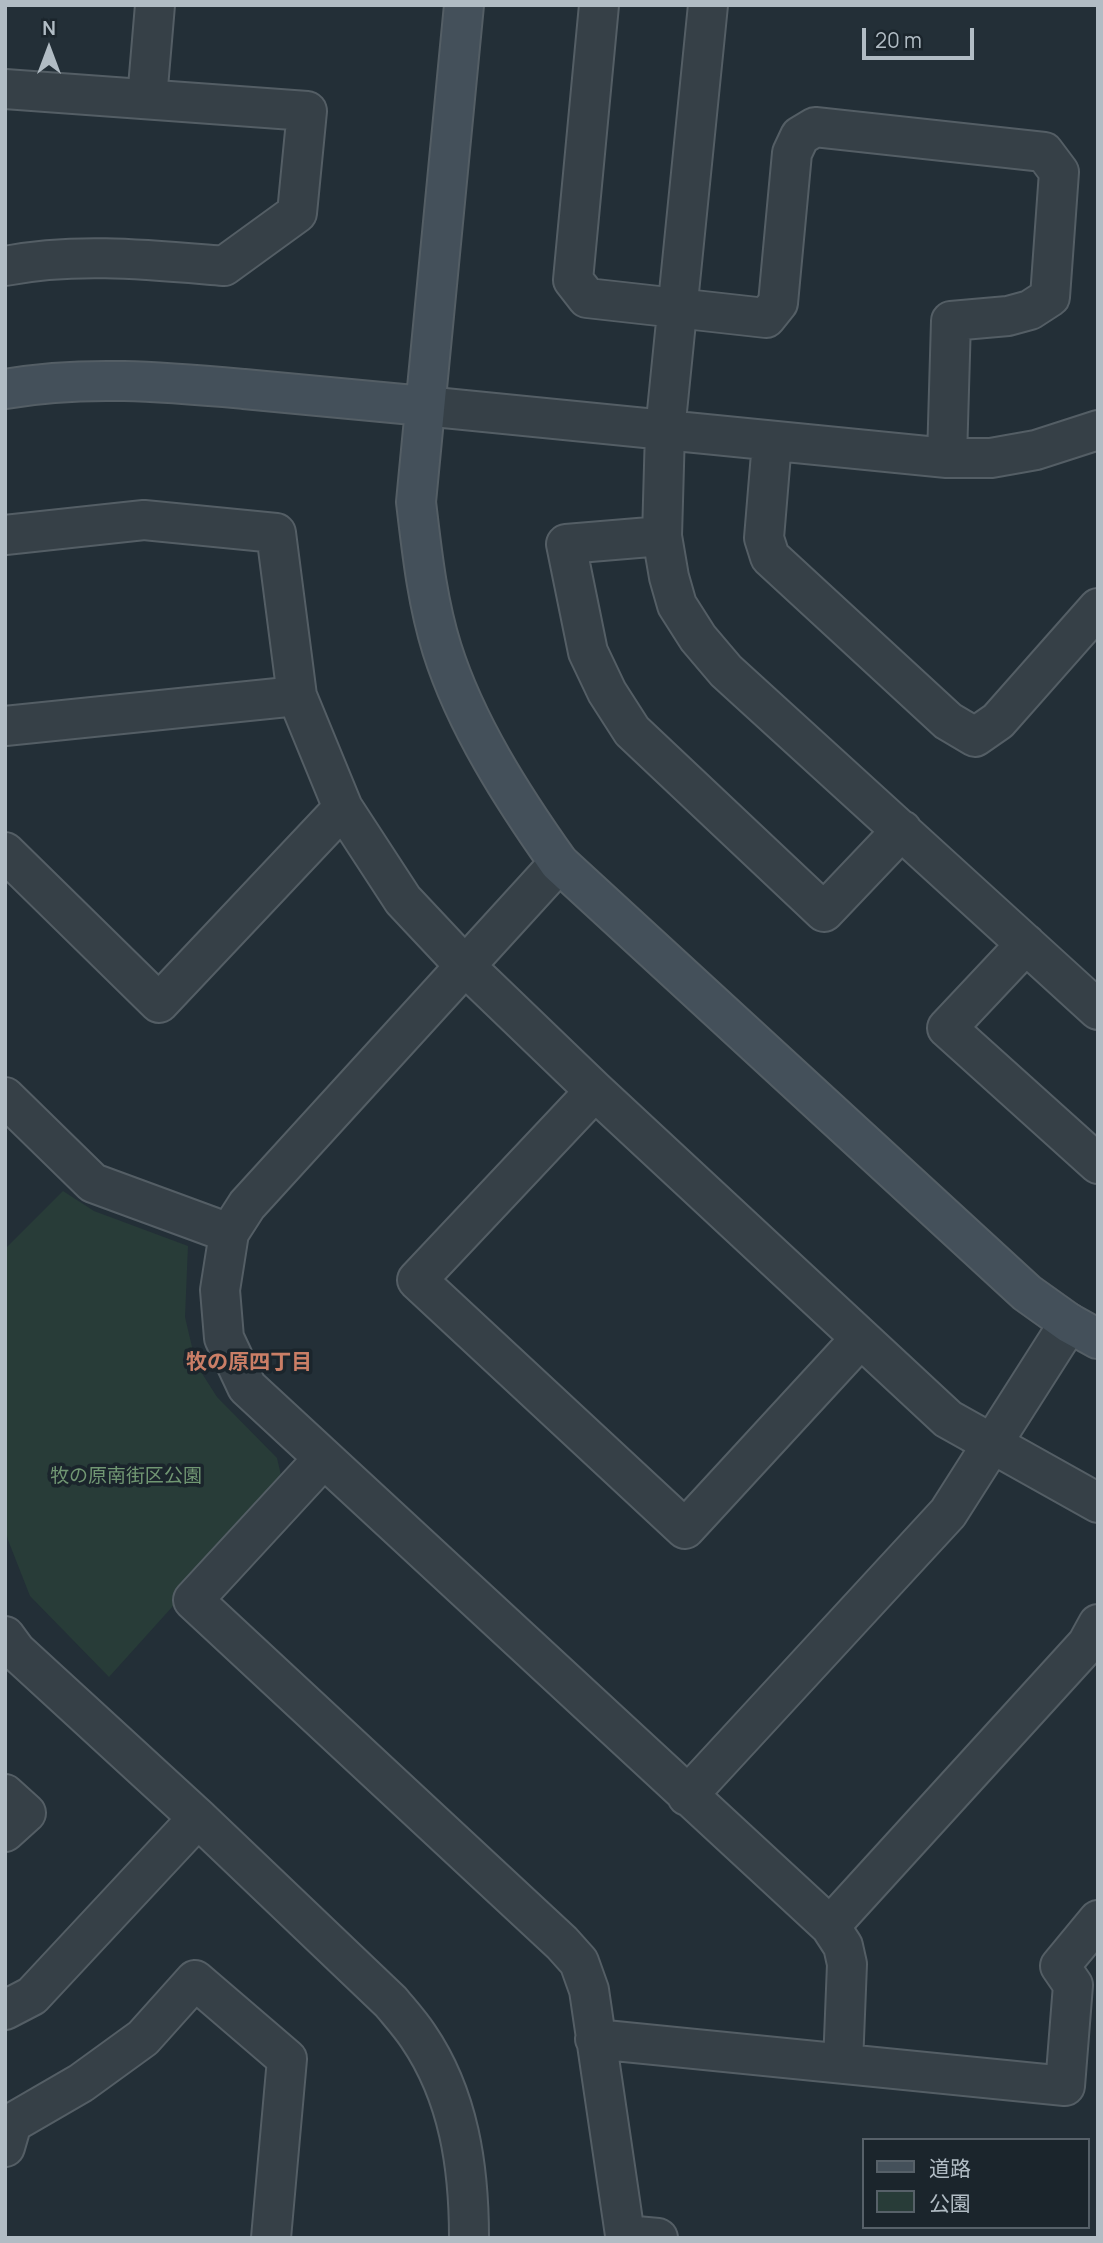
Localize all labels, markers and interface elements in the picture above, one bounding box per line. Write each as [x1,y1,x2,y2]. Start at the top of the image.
north arrow [14,14,84,84]
scale bar [865,14,977,58]
text: N [42,15,56,41]
text: 20 m [875,26,922,54]
district label: 牧の原四丁目 [186,1350,312,1376]
park label: 牧の原南街区公園 [50,1466,202,1488]
legend [862,2138,1089,2229]
text: 道路 [929,2154,971,2182]
text: 公園 [929,2189,971,2217]

